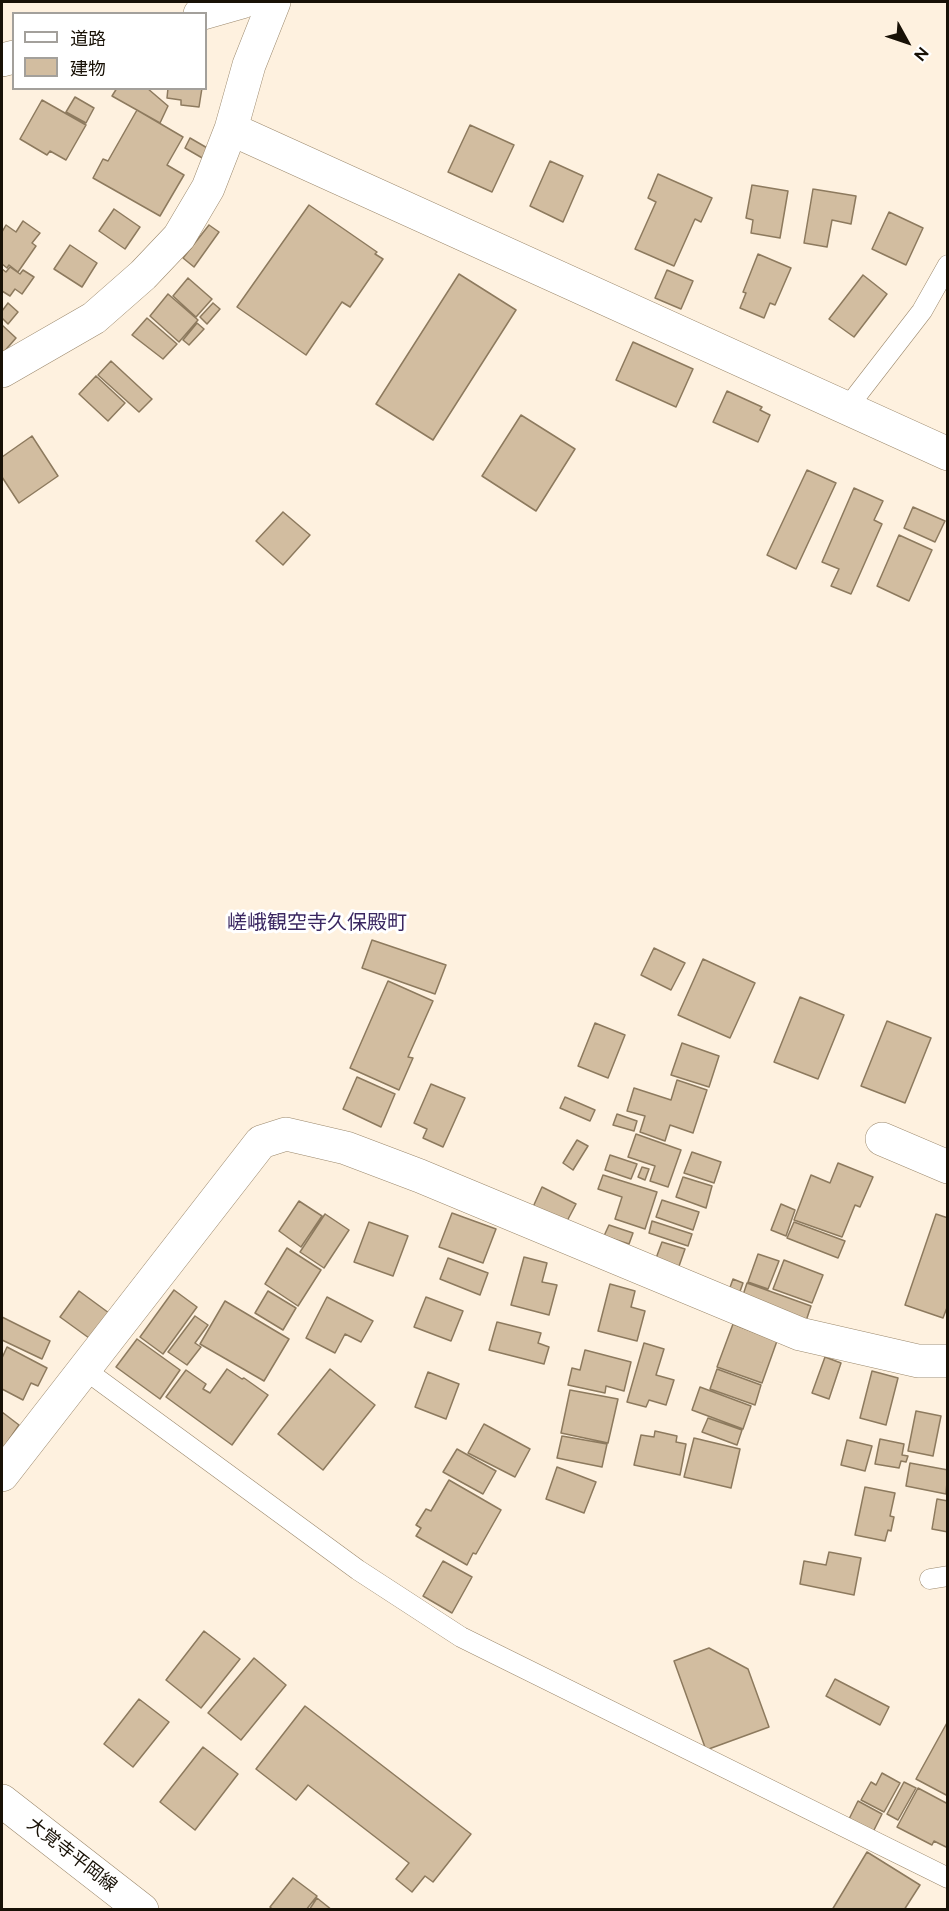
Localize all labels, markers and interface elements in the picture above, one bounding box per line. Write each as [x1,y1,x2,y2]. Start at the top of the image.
legend [12,12,207,90]
north arrow [877,12,937,72]
text: 道路 [70,28,106,49]
text: N [910,43,932,65]
text: 建物 [70,58,106,79]
district label: 嵯峨観空寺久保殿町 [227,911,407,935]
street label: 大覚寺平岡線 [23,1813,121,1897]

